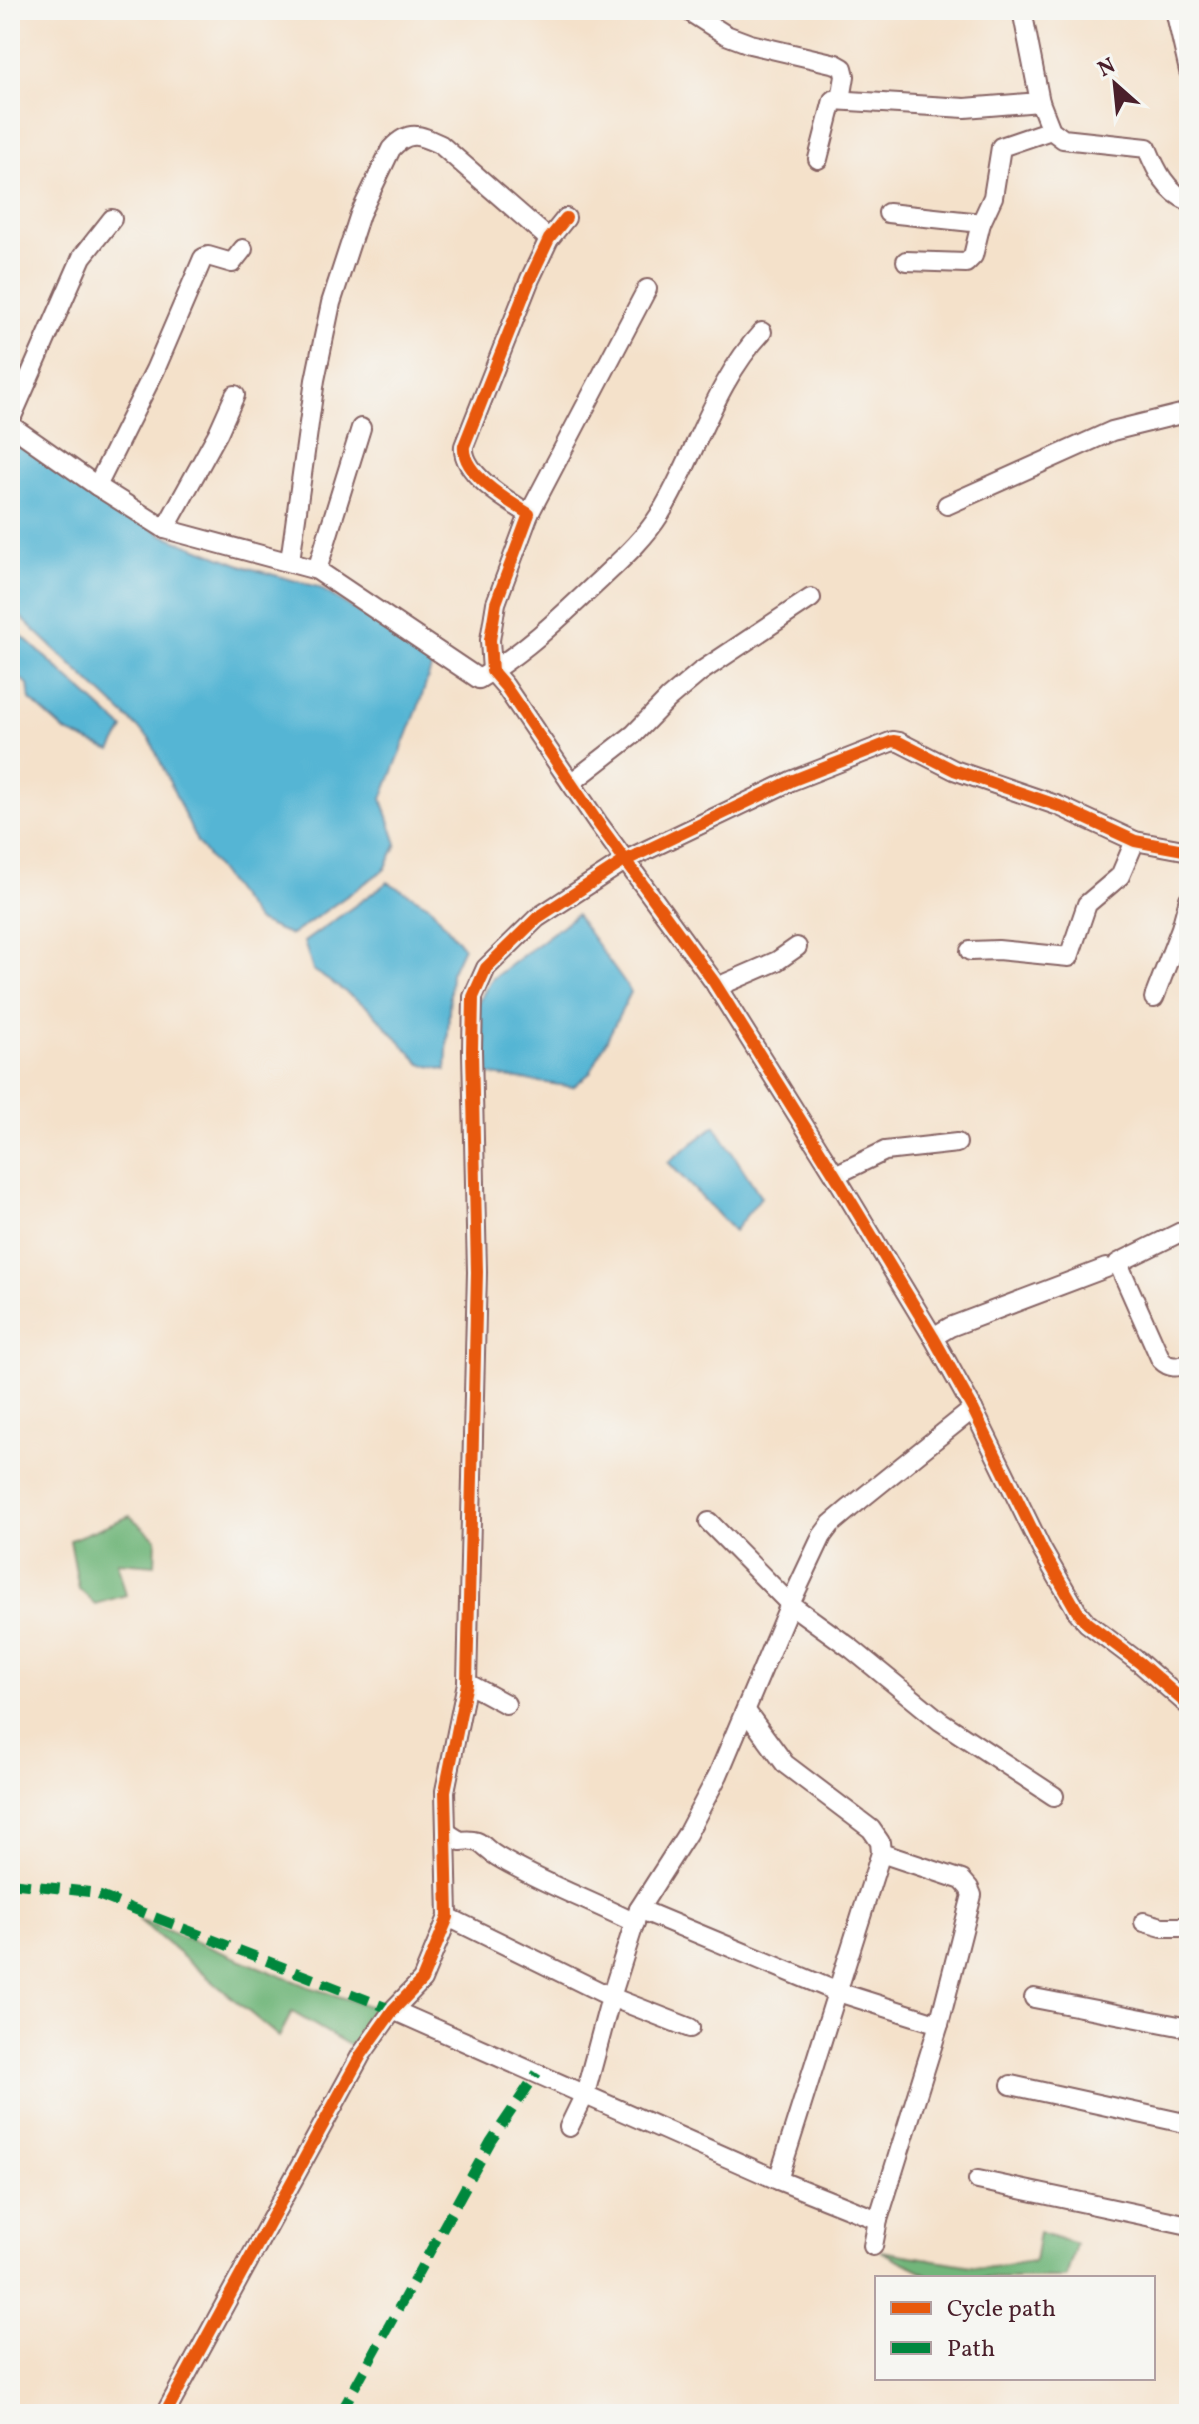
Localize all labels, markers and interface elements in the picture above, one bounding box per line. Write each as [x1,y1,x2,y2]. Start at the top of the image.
north arrow [1075,44,1155,124]
text: N [1093,51,1121,86]
legend [875,2276,1155,2380]
text: Cycle path [947,2293,1056,2327]
text: Path [947,2333,995,2367]

